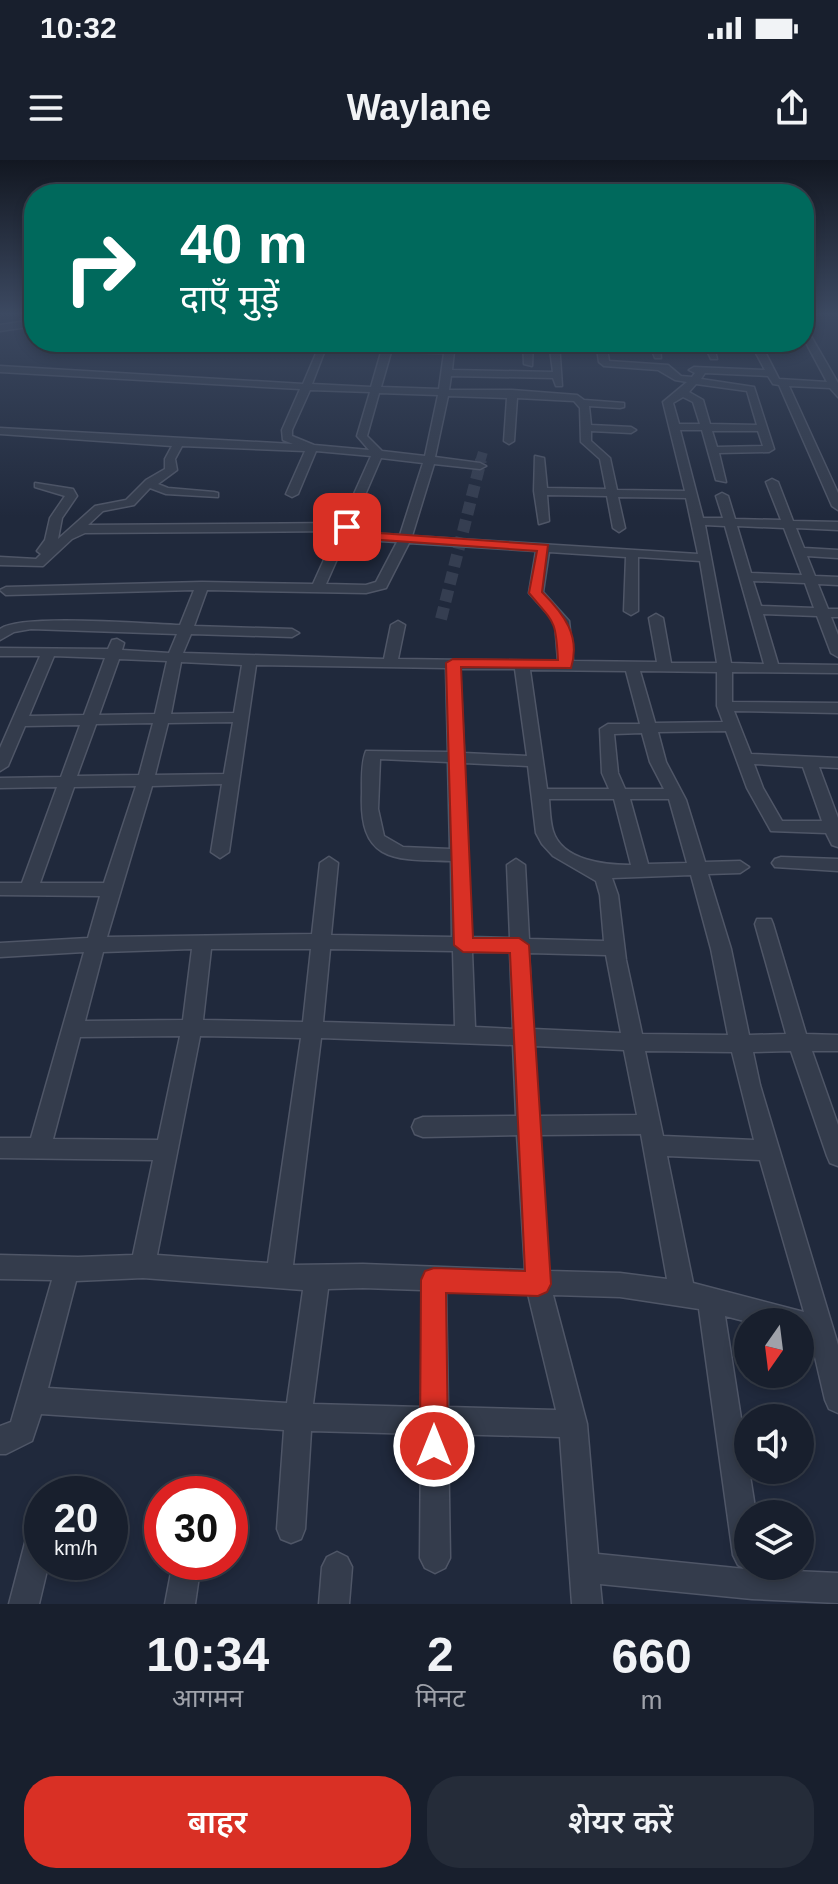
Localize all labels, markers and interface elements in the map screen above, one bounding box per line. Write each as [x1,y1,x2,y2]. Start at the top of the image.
text: 10:32 [40,11,117,44]
icon: menu [24,86,68,130]
icon: share [770,86,814,130]
text: Waylane [347,87,491,128]
text: 40 m [180,212,308,275]
icon: right [48,216,152,320]
text: दाएँ मुड़ें [180,278,279,319]
pin [313,493,381,561]
icon: arrive [325,505,369,549]
north arrow [734,1308,814,1388]
map controls [734,1308,814,1580]
position arrow [392,1404,476,1488]
button: sound [734,1404,814,1484]
speed limit sign: 30 [144,1476,248,1580]
text: 20 [54,1496,98,1540]
button: layers [734,1500,814,1580]
text: km/h [54,1537,98,1559]
text: 10:34 [146,1628,269,1681]
text: 2 [427,1628,454,1681]
text: 660 [612,1630,692,1683]
text: आगमन [172,1683,243,1713]
text: मिनट [415,1683,465,1713]
text: m [641,1685,662,1715]
button: बाहर [24,1776,411,1868]
button: शेयर करें [427,1776,814,1868]

